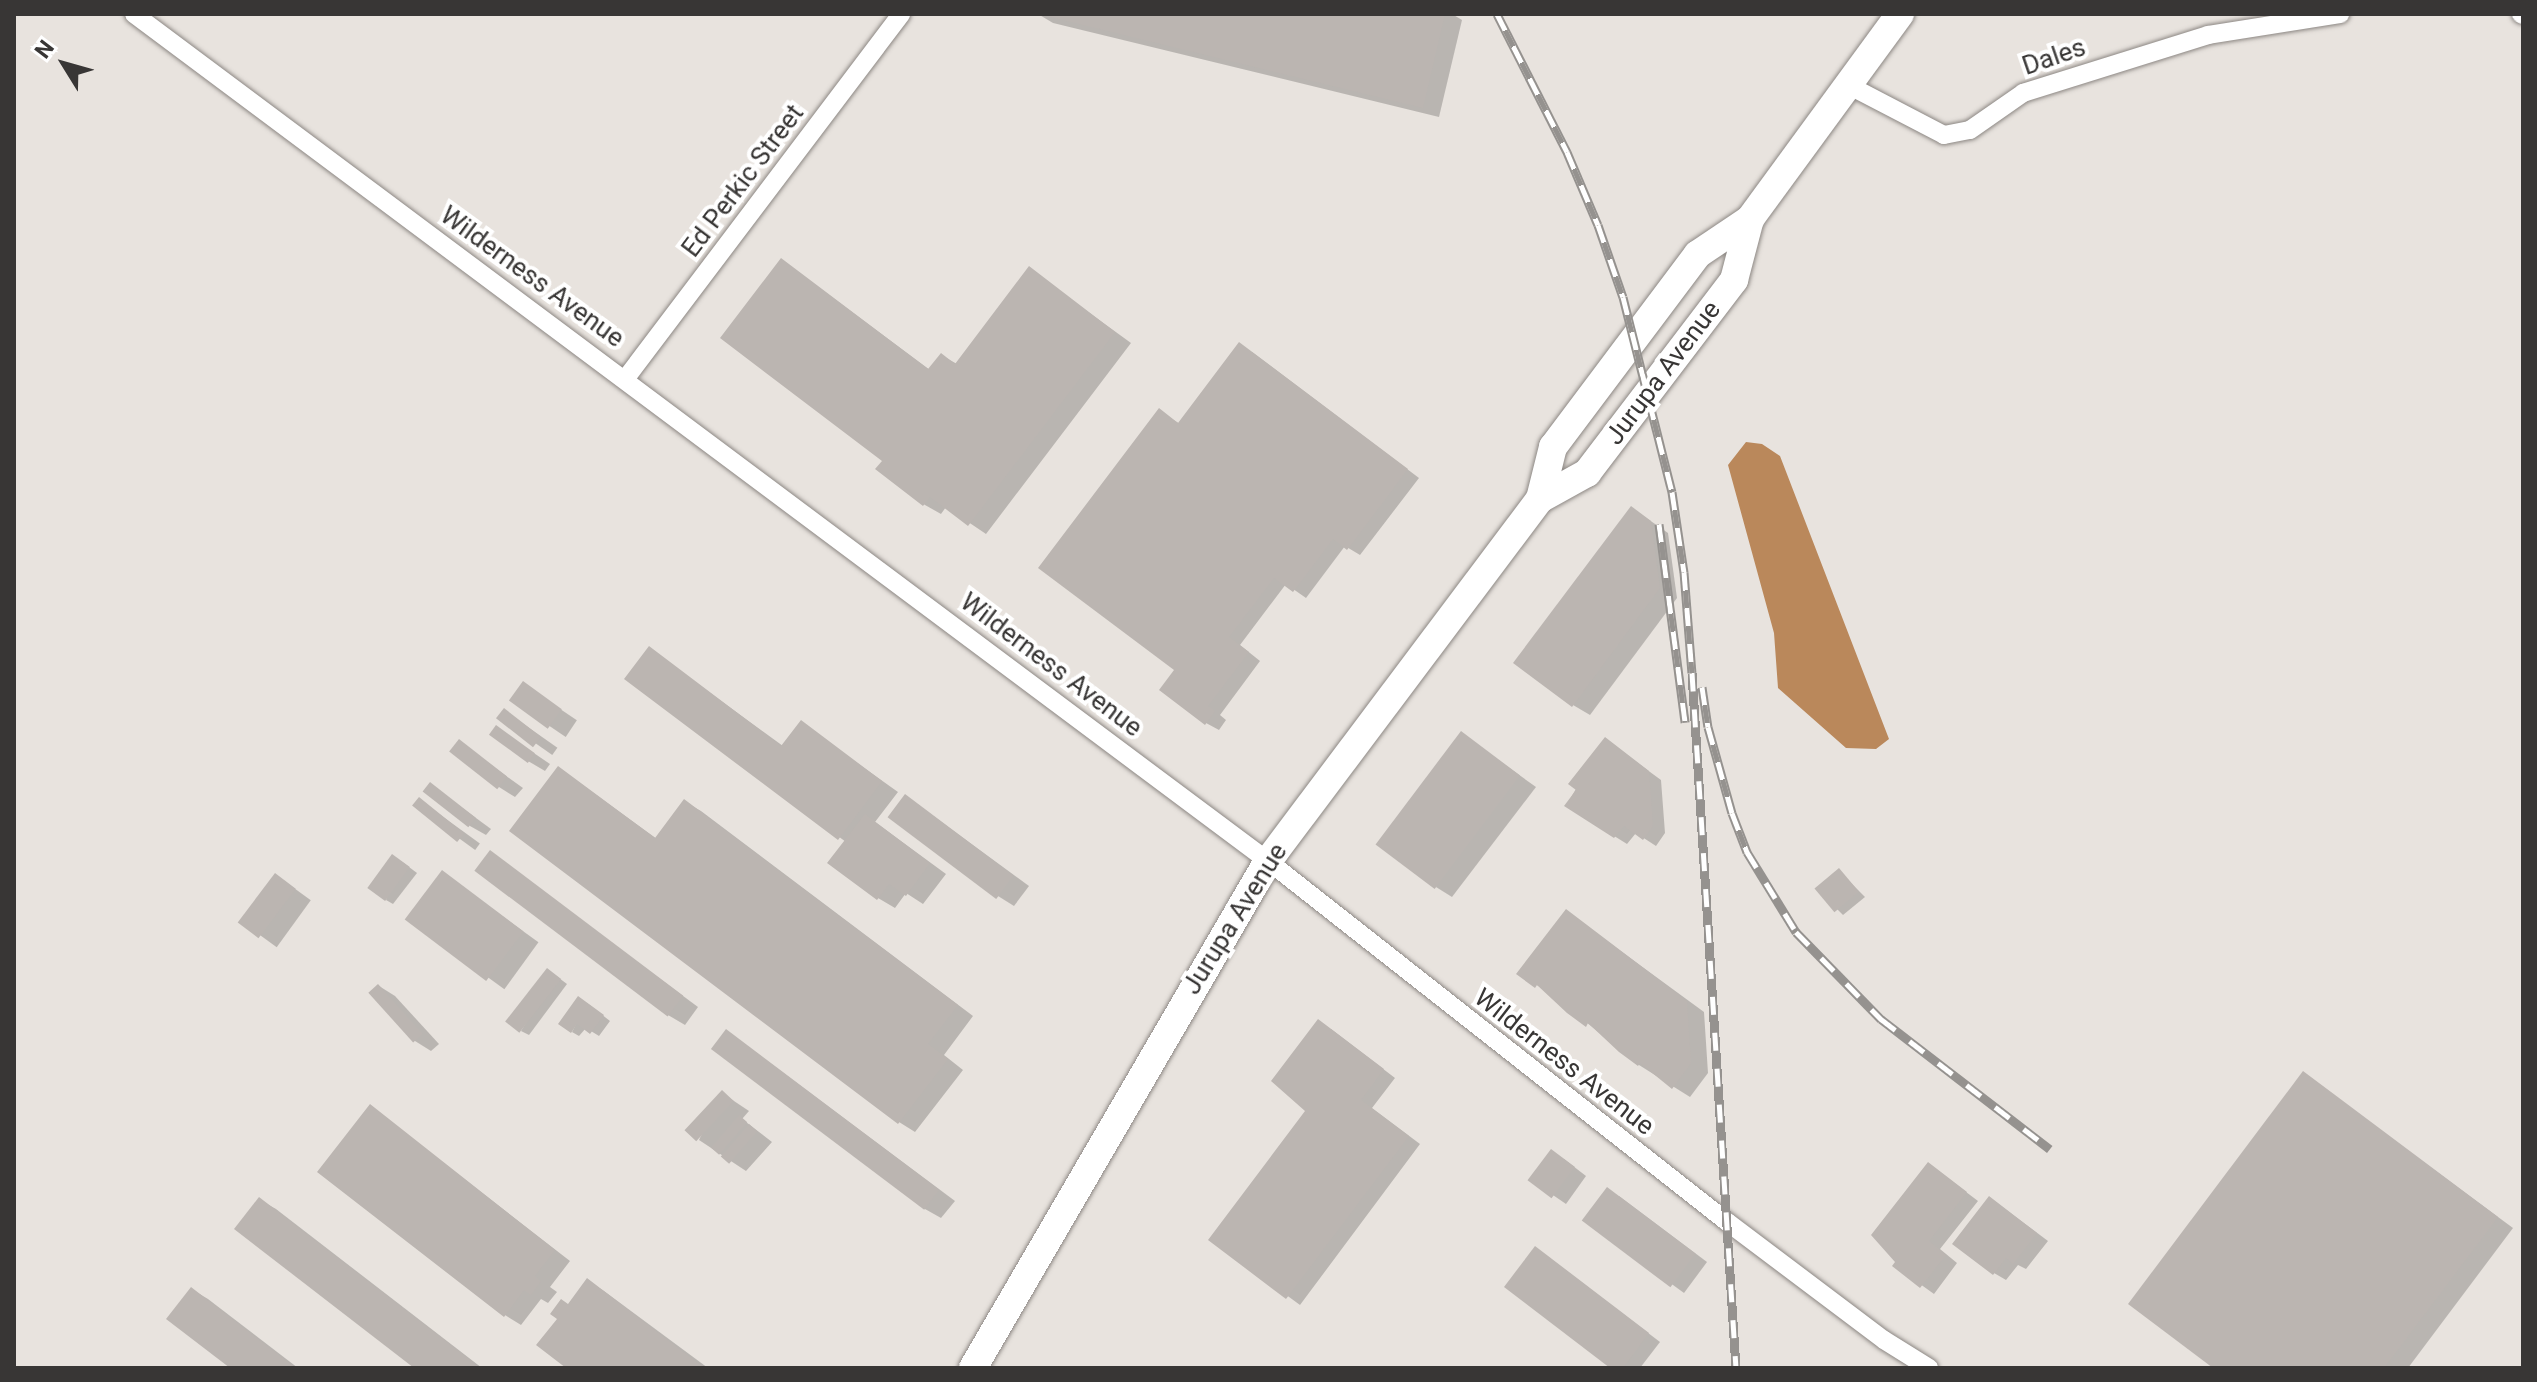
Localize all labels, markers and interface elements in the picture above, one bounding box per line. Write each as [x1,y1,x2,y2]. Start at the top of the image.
north arrow [24,24,104,104]
street label: Dales [2018,32,2090,82]
text: N [30,36,59,63]
street label: Ed Perkic Street [676,99,810,263]
street label: Wilderness Avenue [434,200,630,354]
street label: Jurupa Avenue [1599,295,1727,451]
street label: Wilderness Avenue [954,587,1148,743]
street label: Jurupa Avenue [1176,838,1294,1000]
street label: Wilderness Avenue [1468,982,1660,1142]

